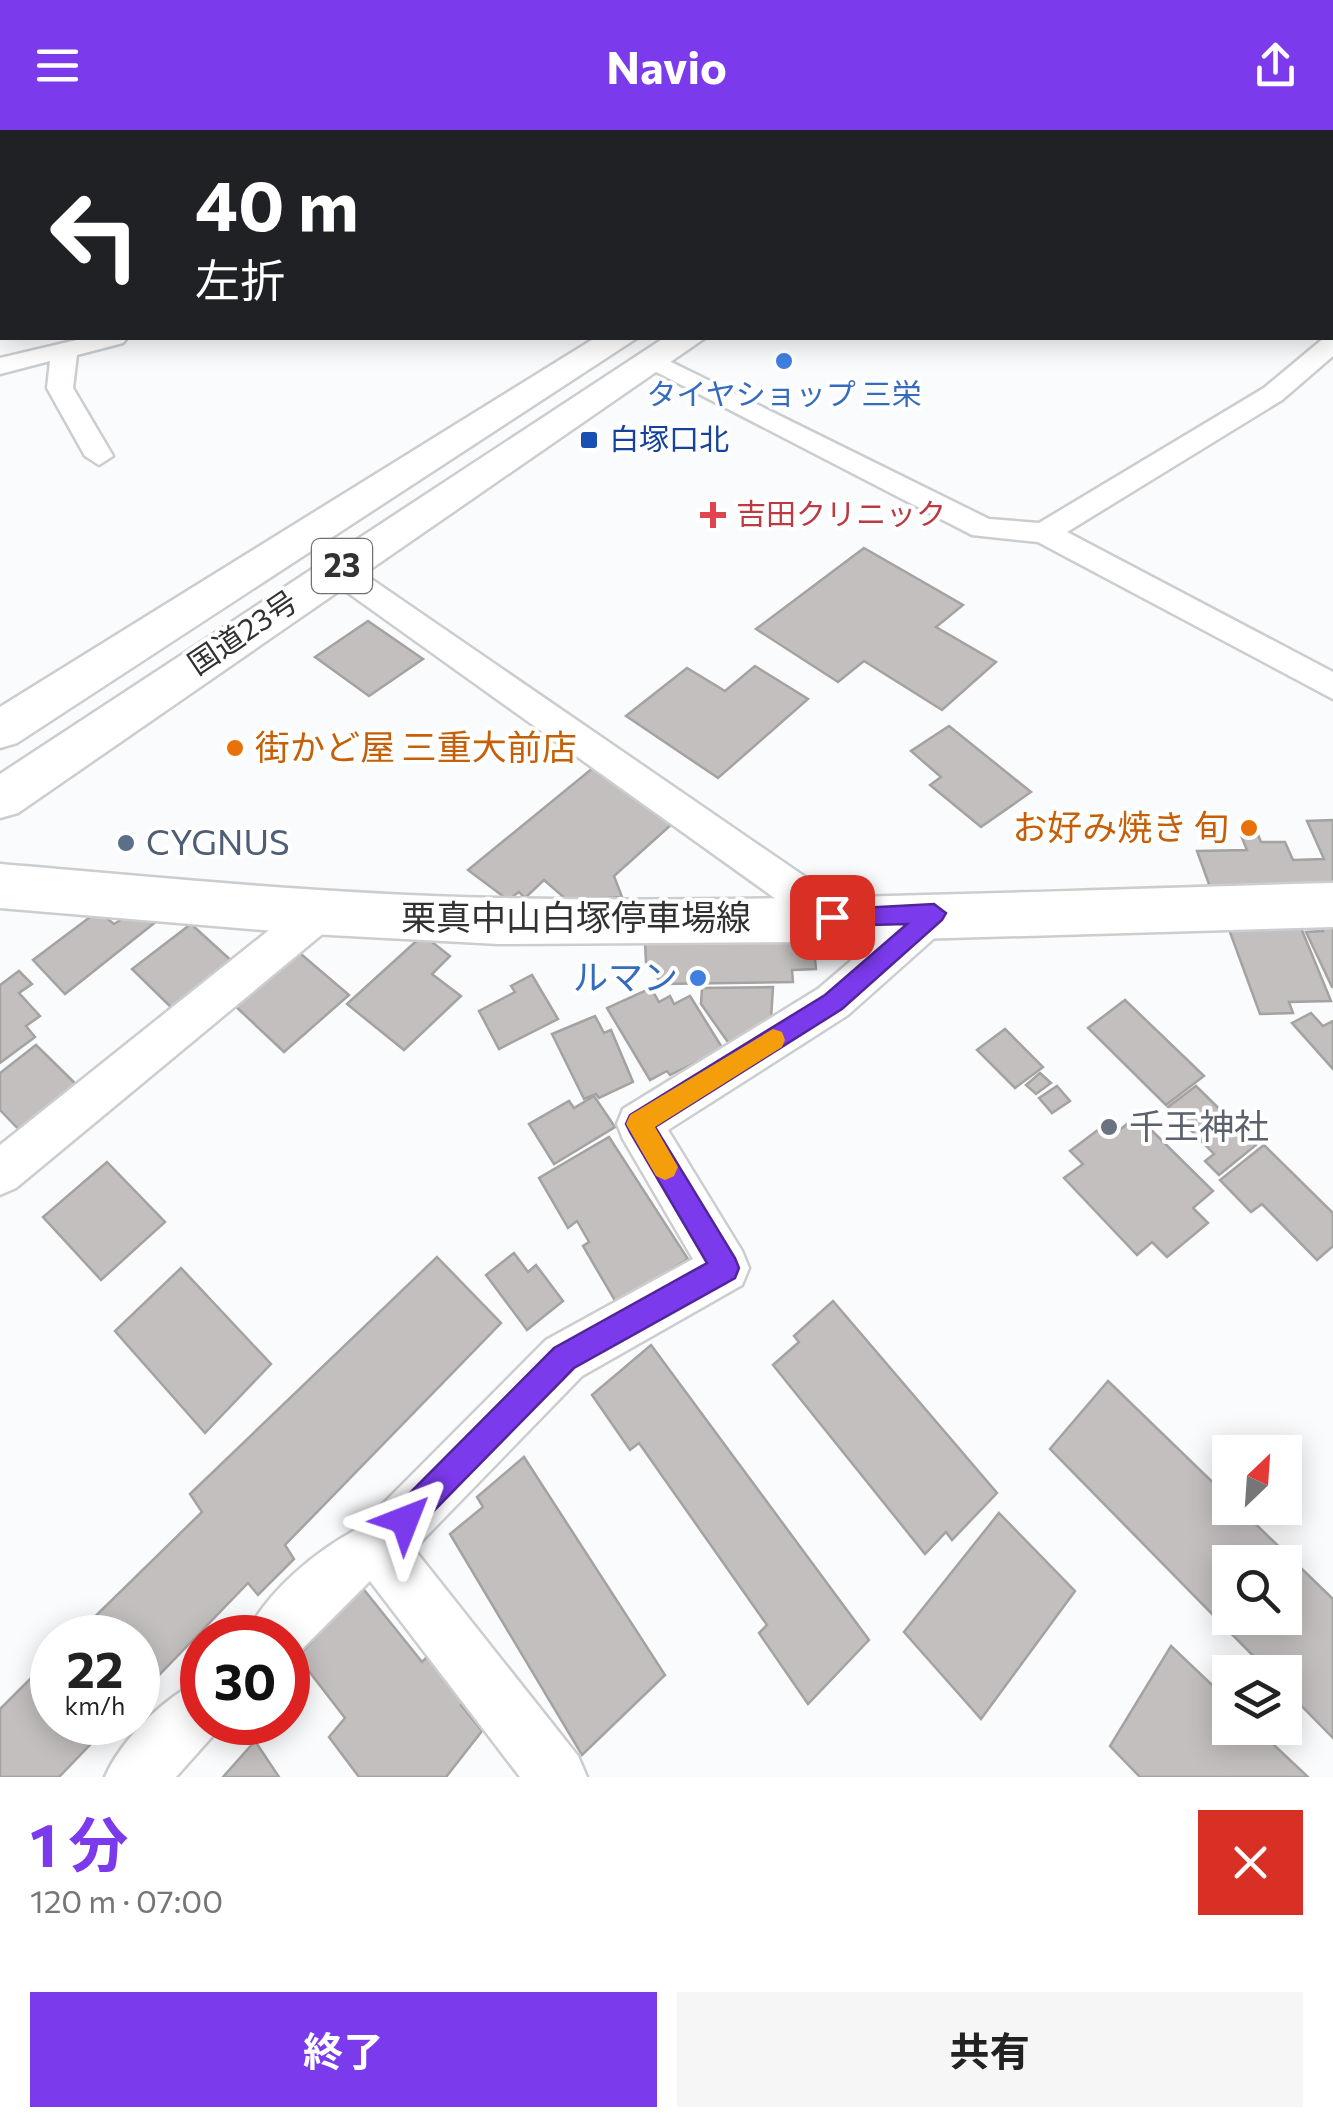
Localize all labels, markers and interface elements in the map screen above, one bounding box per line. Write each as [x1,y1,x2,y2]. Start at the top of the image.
icon: menu [30,38,85,93]
text: Navio [606,38,727,93]
icon: share [1248,38,1303,93]
text: 40 m [195,160,359,245]
icon: left [30,170,160,300]
text: 左折 [195,251,285,306]
marker: タイヤショップ 三栄 [773,350,795,372]
place label: タイヤショップ 三栄 [647,374,921,411]
place label: 白塚口北 [609,419,729,456]
marker: 白塚口北 [578,429,600,451]
place label: 吉田クリニック [736,494,946,531]
marker: 吉田クリニック [700,502,726,528]
road number: 23 [312,539,372,593]
street label: 国道23号 [180,581,303,681]
place label: 街かど屋 三重大前店 [255,724,577,767]
marker: 街かど屋 三重大前店 [224,737,246,759]
place label: お好み焼き 旬 [1012,804,1229,847]
marker: お好み焼き 旬 [1238,817,1260,839]
place label: CYGNUS [146,819,290,862]
marker: CYGNUS [115,832,137,854]
pin [790,875,875,960]
icon: arrive [805,890,860,945]
street label: 栗真中山白塚停車場線 [401,894,751,937]
place label: ルマン [573,954,678,997]
marker: ルマン [687,967,709,989]
place label: 千王神社 [1129,1103,1269,1146]
marker: 千王神社 [1098,1116,1120,1138]
north arrow [1212,1435,1302,1525]
map controls [1212,1435,1302,1745]
position arrow [353,1468,457,1572]
button: search [1212,1545,1302,1635]
speed limit sign: 30 [180,1615,310,1745]
text: 22 [67,1637,123,1698]
button: layers [1212,1655,1302,1745]
text: km/h [65,1690,125,1720]
text: 1 分 [30,1806,129,1879]
button: close [1198,1810,1303,1915]
text: 120 m · 07:00 [30,1880,223,1920]
button: 終了 [30,1992,657,2107]
button: 共有 [677,1992,1303,2107]

